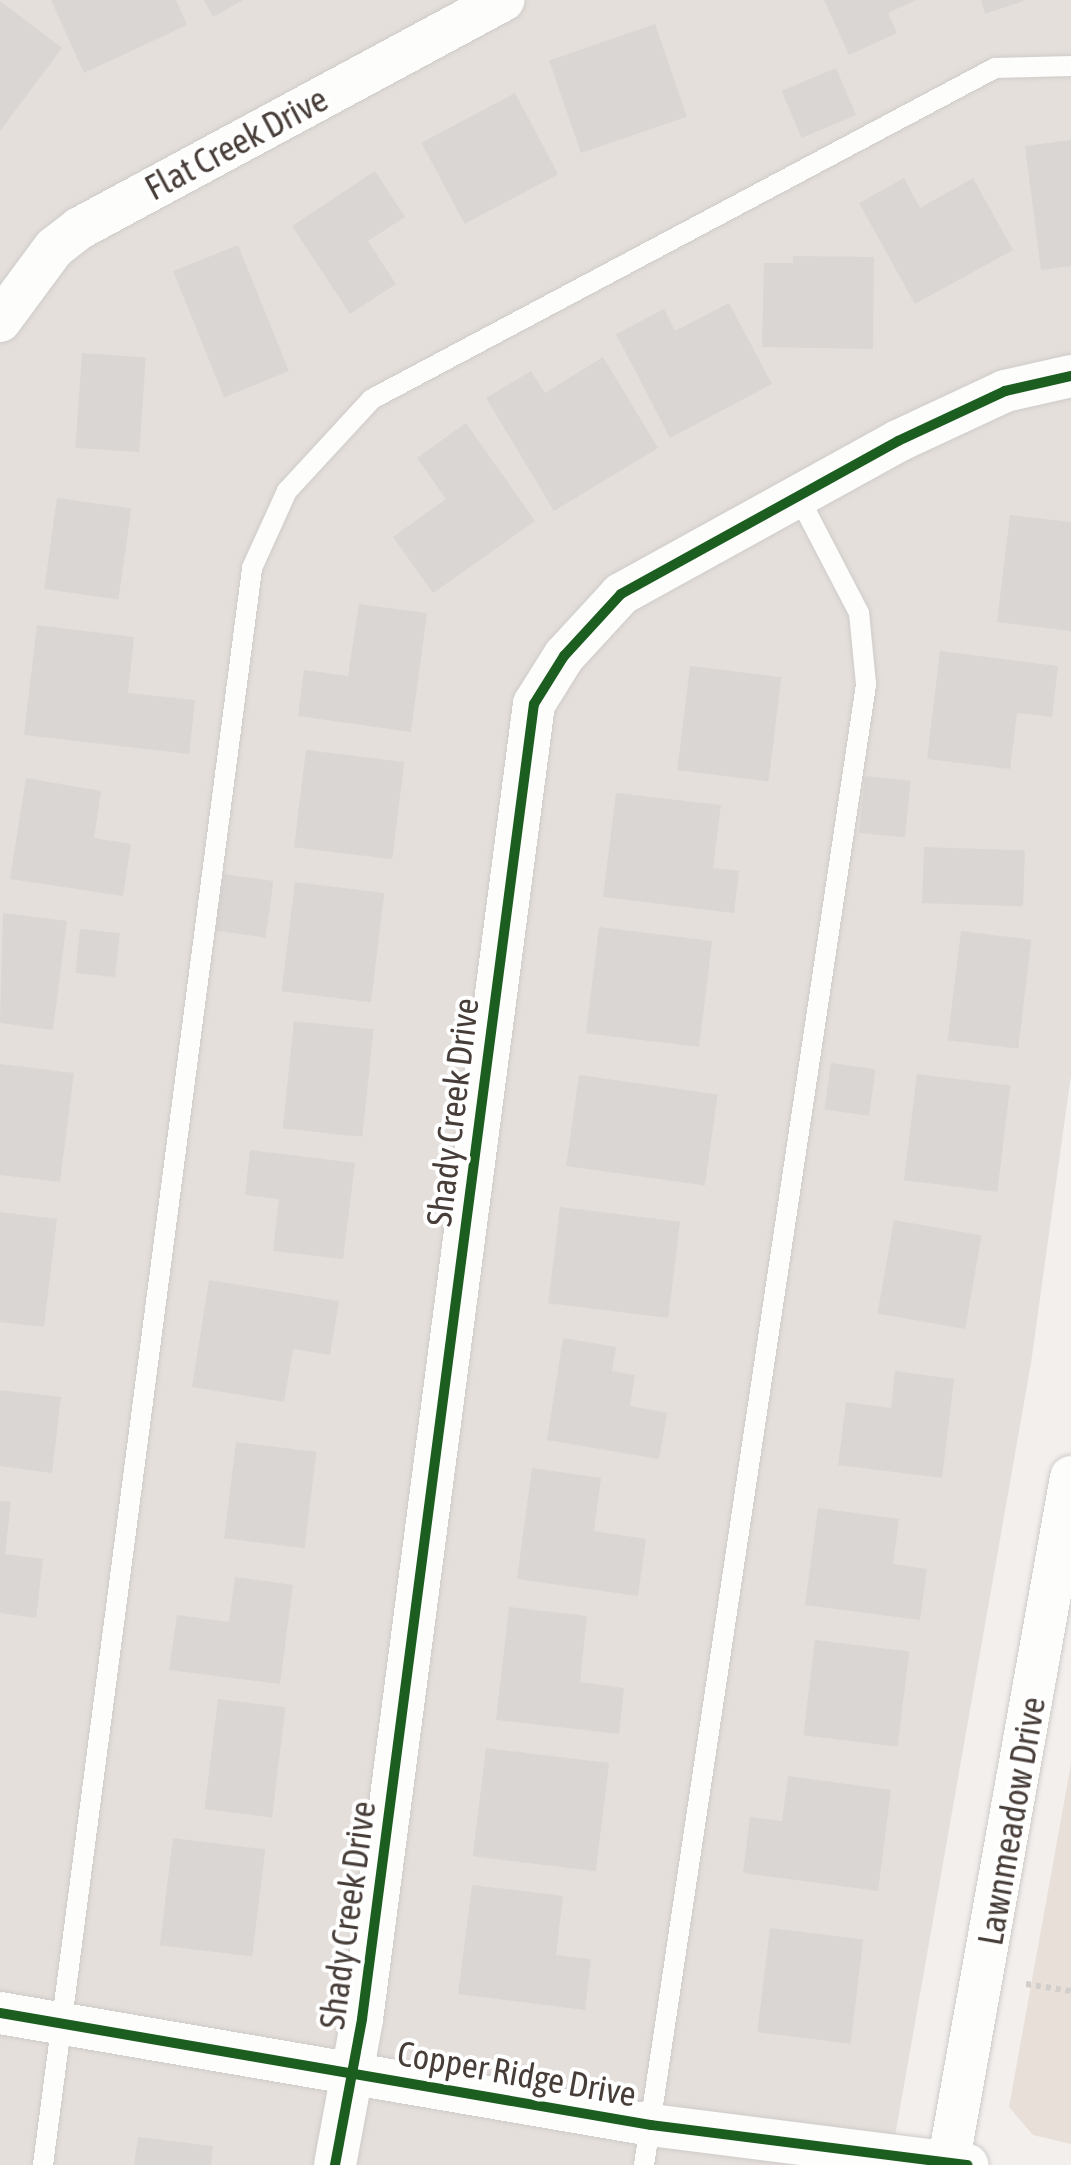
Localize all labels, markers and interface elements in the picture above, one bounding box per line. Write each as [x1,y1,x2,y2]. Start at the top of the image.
street label: Flat Creek Drive [138,77,334,209]
street label: Shady Creek Drive [417,996,487,1228]
street label: Lawnmeadow Drive [968,1694,1054,1948]
street label: Shady Creek Drive [310,1798,384,2032]
street label: Copper Ridge Drive [394,2031,640,2115]

